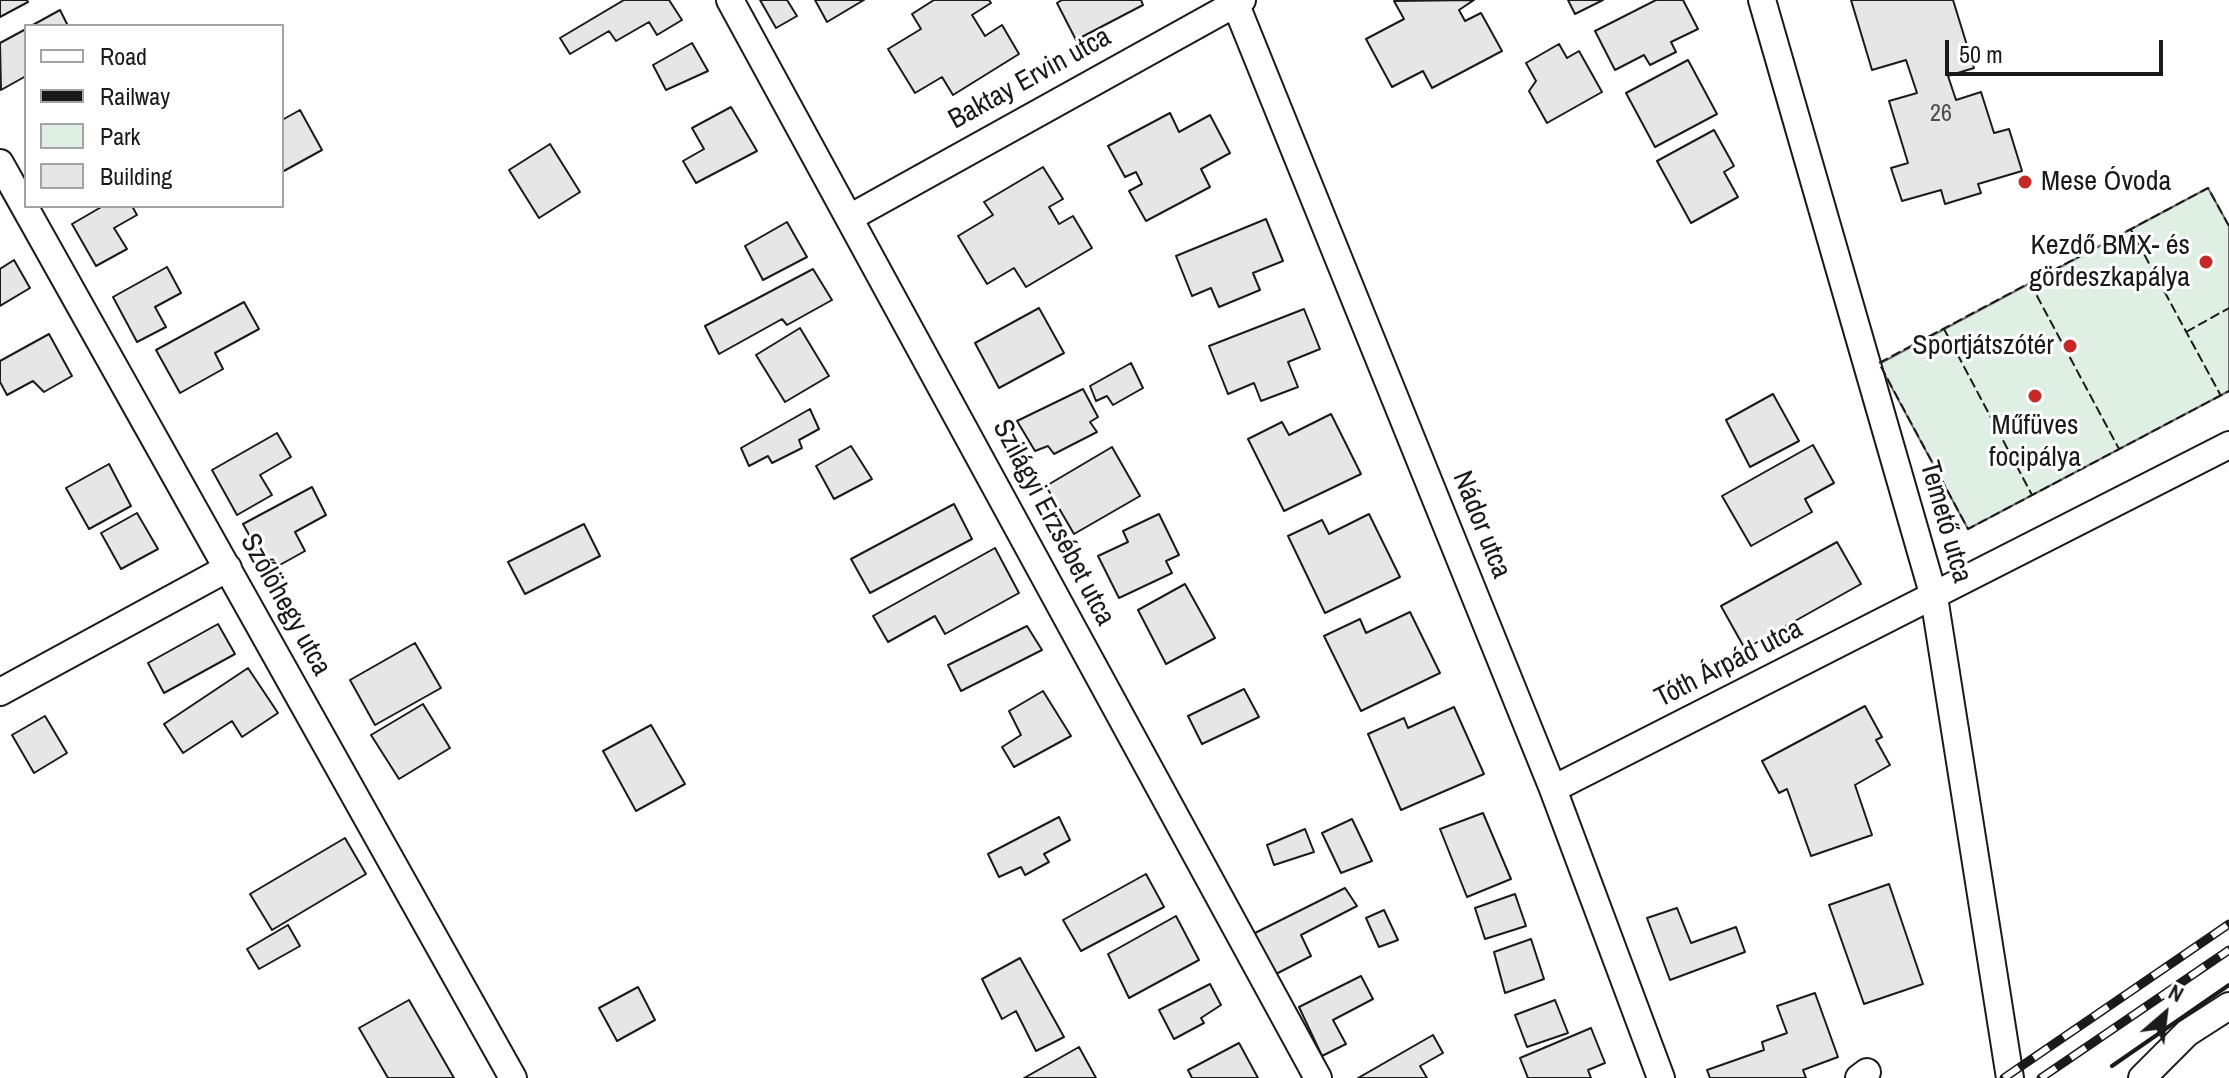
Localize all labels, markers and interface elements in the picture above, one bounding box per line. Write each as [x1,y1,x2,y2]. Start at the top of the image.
street label: Baktay Ervin utca [943,21,1117,137]
legend [24,24,284,208]
scale bar [1949,24,2167,74]
text: 50 m [1959,38,2003,70]
text: Road [100,40,147,72]
text: Railway [100,80,170,112]
house number: 26 [1930,101,1952,129]
text: Park [100,120,140,152]
text: Building [100,160,172,192]
place label: Mese Óvoda [2041,165,2171,199]
marker: Mese Óvoda [2016,173,2034,191]
place label: Kezdő BMX- és gördeszkapálya [2029,229,2190,295]
marker: Kezdő BMX- és gördeszkapálya [2197,253,2215,271]
place label: Sportjátszótér [1912,329,2054,363]
marker: Sportjátszótér [2061,337,2079,355]
marker: Műfüves focipálya [2026,387,2044,405]
place label: Műfüves focipálya [1989,409,2081,475]
street label: Szilágyi Erzsébet utca [985,414,1121,632]
street label: Temető utca [1912,457,1978,587]
street label: Nádor utca [1444,467,1518,583]
street label: Szőlöhegy utca [232,528,338,682]
street label: Tóth Árpád utca [1650,613,1808,715]
north arrow [2125,974,2205,1054]
text: N [2163,977,2189,1009]

